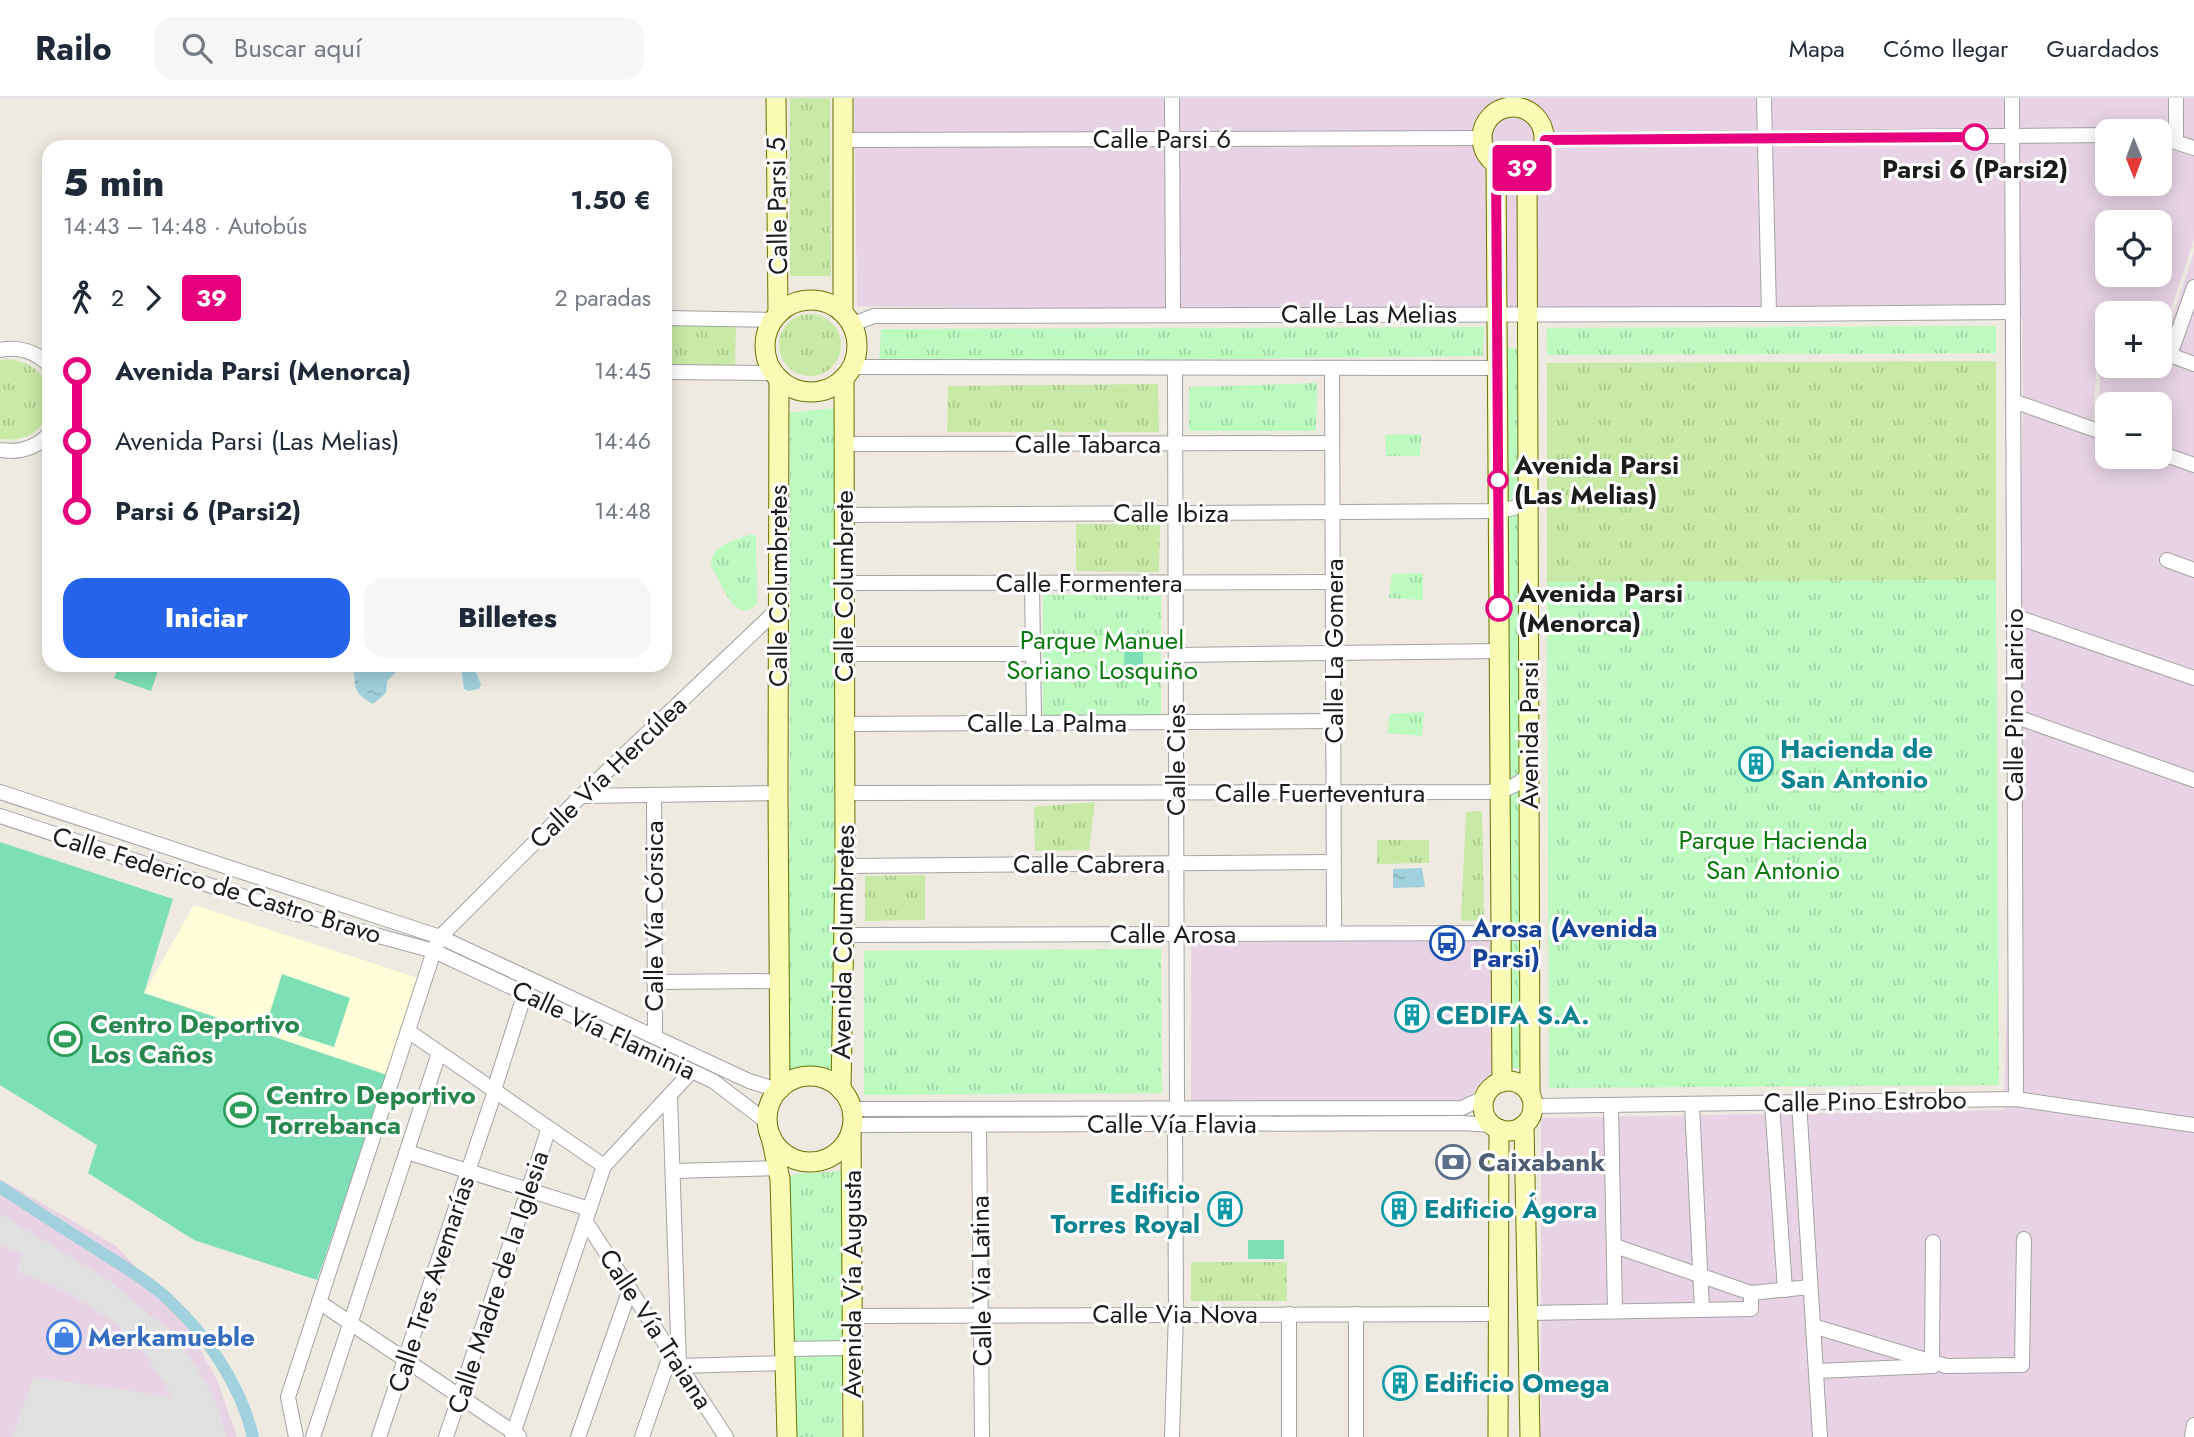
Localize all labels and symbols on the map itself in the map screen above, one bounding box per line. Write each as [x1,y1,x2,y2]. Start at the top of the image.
north arrow [2095,119,2172,196]
street label: Calle Parsi 6 [1093,120,1231,158]
marker: Parsi 6 (Parsi2) [1962,124,1988,150]
street label: Calle Parsi 5 [757,137,797,275]
line badge: 39 [1490,145,1554,191]
place label: Parsi 6 (Parsi2) [1882,150,2068,188]
street label: Calle Las Melias [1281,295,1457,333]
street label: Calle Tabarca [1015,425,1161,463]
place label: Avenida Parsi (Las Melias) [1513,446,1679,514]
marker: Avenida Parsi (Las Melias) [1488,470,1508,490]
street label: Calle Columbretes [759,485,797,687]
street label: Calle Columbrete [825,490,863,682]
street label: Calle Ibiza [1113,494,1229,532]
street label: Calle La Gomera [1315,559,1353,743]
street label: Calle Formentera [995,564,1183,602]
place label: Avenida Parsi (Menorca) [1517,574,1683,642]
marker: Avenida Parsi (Menorca) [1486,595,1512,621]
street label: Calle Pino Laricio [1995,608,2033,802]
park label: Parque Manuel Soriano Losquiño [1006,621,1198,689]
street label: Avenida Parsi [1510,661,1548,809]
street label: Calle Vía Hercúlea [521,687,695,857]
street label: Calle La Palma [967,704,1127,742]
street label: Calle Cies [1157,704,1195,816]
place label: Hacienda de San Antonio [1780,730,1933,798]
building icon: Hacienda de San Antonio [1737,745,1775,783]
street label: Calle Fuerteventura [1215,774,1425,812]
street label: Calle Federico de Castro Bravo [48,817,386,953]
street label: Calle Vía Córsica [635,821,673,1011]
park label: Parque Hacienda San Antonio [1679,821,1867,889]
street label: Avenida Columbretes [822,824,864,1060]
street label: Calle Cabrera [1013,845,1165,883]
place label: Arosa (Avenida Parsi) [1471,909,1657,977]
street label: Calle Arosa [1110,915,1236,953]
bus stop icon: Arosa (Avenida Parsi) [1428,924,1466,962]
street label: Calle Vía Flaminia [506,971,702,1089]
building icon: CEDIFA S.A. [1393,996,1431,1034]
place label: CEDIFA S.A. [1436,996,1590,1034]
place label: Centro Deportivo Los Caños [90,1005,300,1073]
sports icon: Centro Deportivo Los Caños [46,1020,84,1058]
place label: Centro Deportivo Torrebanca [266,1076,476,1144]
street label: Calle Pino Estrobo [1763,1080,1967,1122]
sports icon: Centro Deportivo Torrebanca [222,1091,260,1129]
street label: Calle Vía Flavia [1087,1105,1257,1143]
bank icon: Caixabank [1434,1143,1472,1181]
place label: Caixabank [1478,1143,1605,1181]
street label: Calle Madre de la Iglesia [438,1146,558,1418]
street label: Avenida Vía Augusta [833,1170,871,1398]
street label: Calle Tres Avemarías [378,1171,484,1397]
place label: Edificio Torres Royal [1051,1175,1200,1243]
building icon: Edificio Torres Royal [1206,1190,1244,1228]
building icon: Edificio Ágora [1380,1190,1418,1228]
place label: Edificio Ágora [1424,1190,1597,1228]
street label: Calle Via Latina [961,1195,1001,1367]
street label: Calle Vía Traiana [590,1241,722,1417]
street label: Calle Via Nova [1092,1295,1258,1333]
shop icon: Merkamueble [45,1318,83,1356]
place label: Merkamueble [88,1318,255,1356]
building icon: Edificio Omega [1381,1364,1419,1402]
place label: Edificio Omega [1424,1364,1610,1402]

